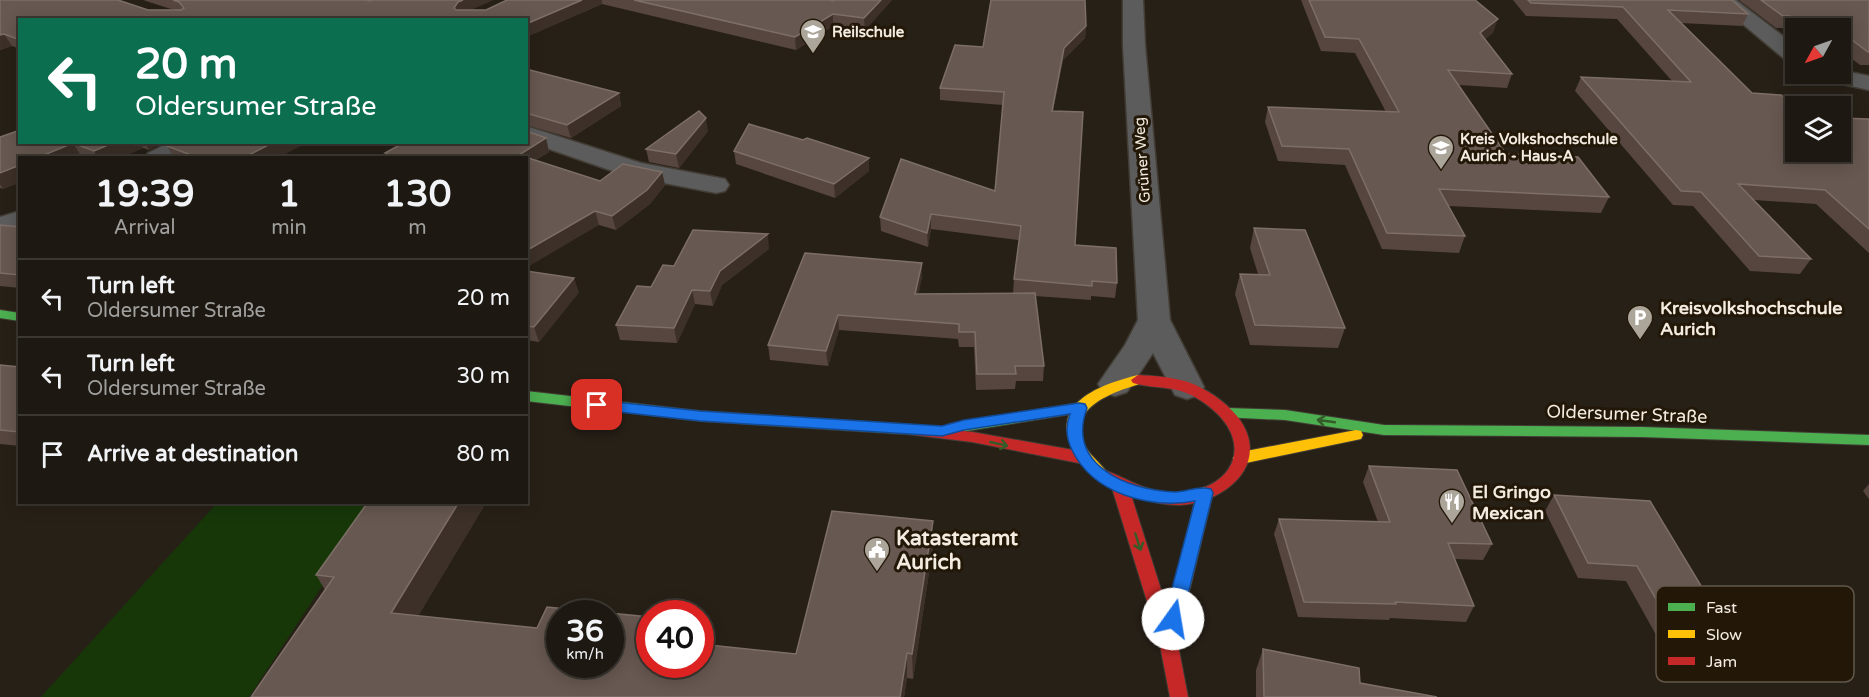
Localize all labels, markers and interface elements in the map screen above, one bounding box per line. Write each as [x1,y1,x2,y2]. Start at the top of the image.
school or university icon: Reilschule [798,17,828,55]
north arrow [1785,18,1851,84]
map controls [1785,18,1851,162]
place label: Reilschule [832,23,905,41]
text: 20 m [135,39,237,90]
icon: left [36,42,114,120]
text: Oldersumer Straße [135,90,376,123]
button: layers [1785,96,1851,162]
street label: Grüner Weg [1130,117,1154,203]
place label: Kreis Volkshochschule Aurich - Haus-A [1460,130,1618,165]
school or university icon: Kreis Volkshochschule Aurich - Haus-A [1426,133,1456,171]
text: 19:39 [95,173,195,216]
text: 1 [278,173,300,216]
text: 130 [383,173,451,216]
text: Arrival [114,216,176,240]
text: min [271,216,307,240]
text: m [408,216,427,240]
text: Turn left [87,273,175,299]
icon: left [36,282,69,315]
text: 20 m [456,285,510,311]
place label: Kreisvolkshochschule Aurich [1660,297,1842,340]
text: Oldersumer Straße [87,299,266,323]
parking icon: Kreisvolkshochschule Aurich [1625,303,1655,341]
text: Turn left [87,351,175,377]
icon: left [36,360,69,393]
text: 30 m [456,363,510,389]
text: Oldersumer Straße [87,377,266,401]
pin [571,379,622,430]
icon: arrive [580,388,613,421]
street label: Oldersumer Straße [1546,400,1708,428]
one-way arrow [1317,416,1337,427]
icon: arrive [36,438,69,471]
one-way arrow [990,438,1009,450]
text: Arrive at destination [87,441,298,467]
text: 80 m [456,441,510,467]
place label: El Gringo Mexican [1472,481,1551,524]
restaurant icon: El Gringo Mexican [1437,487,1467,525]
place label: Katasteramt Aurich [896,526,1018,575]
one-way arrow [1133,532,1144,551]
public building icon: Katasteramt Aurich [862,535,892,573]
legend [1656,586,1854,682]
position arrow [1141,587,1205,651]
text: Fast [1706,598,1737,618]
speed limit sign: 40 [636,600,714,678]
text: 36 [566,613,604,650]
text: Slow [1706,625,1742,645]
text: km/h [566,645,604,663]
text: Jam [1706,652,1737,672]

